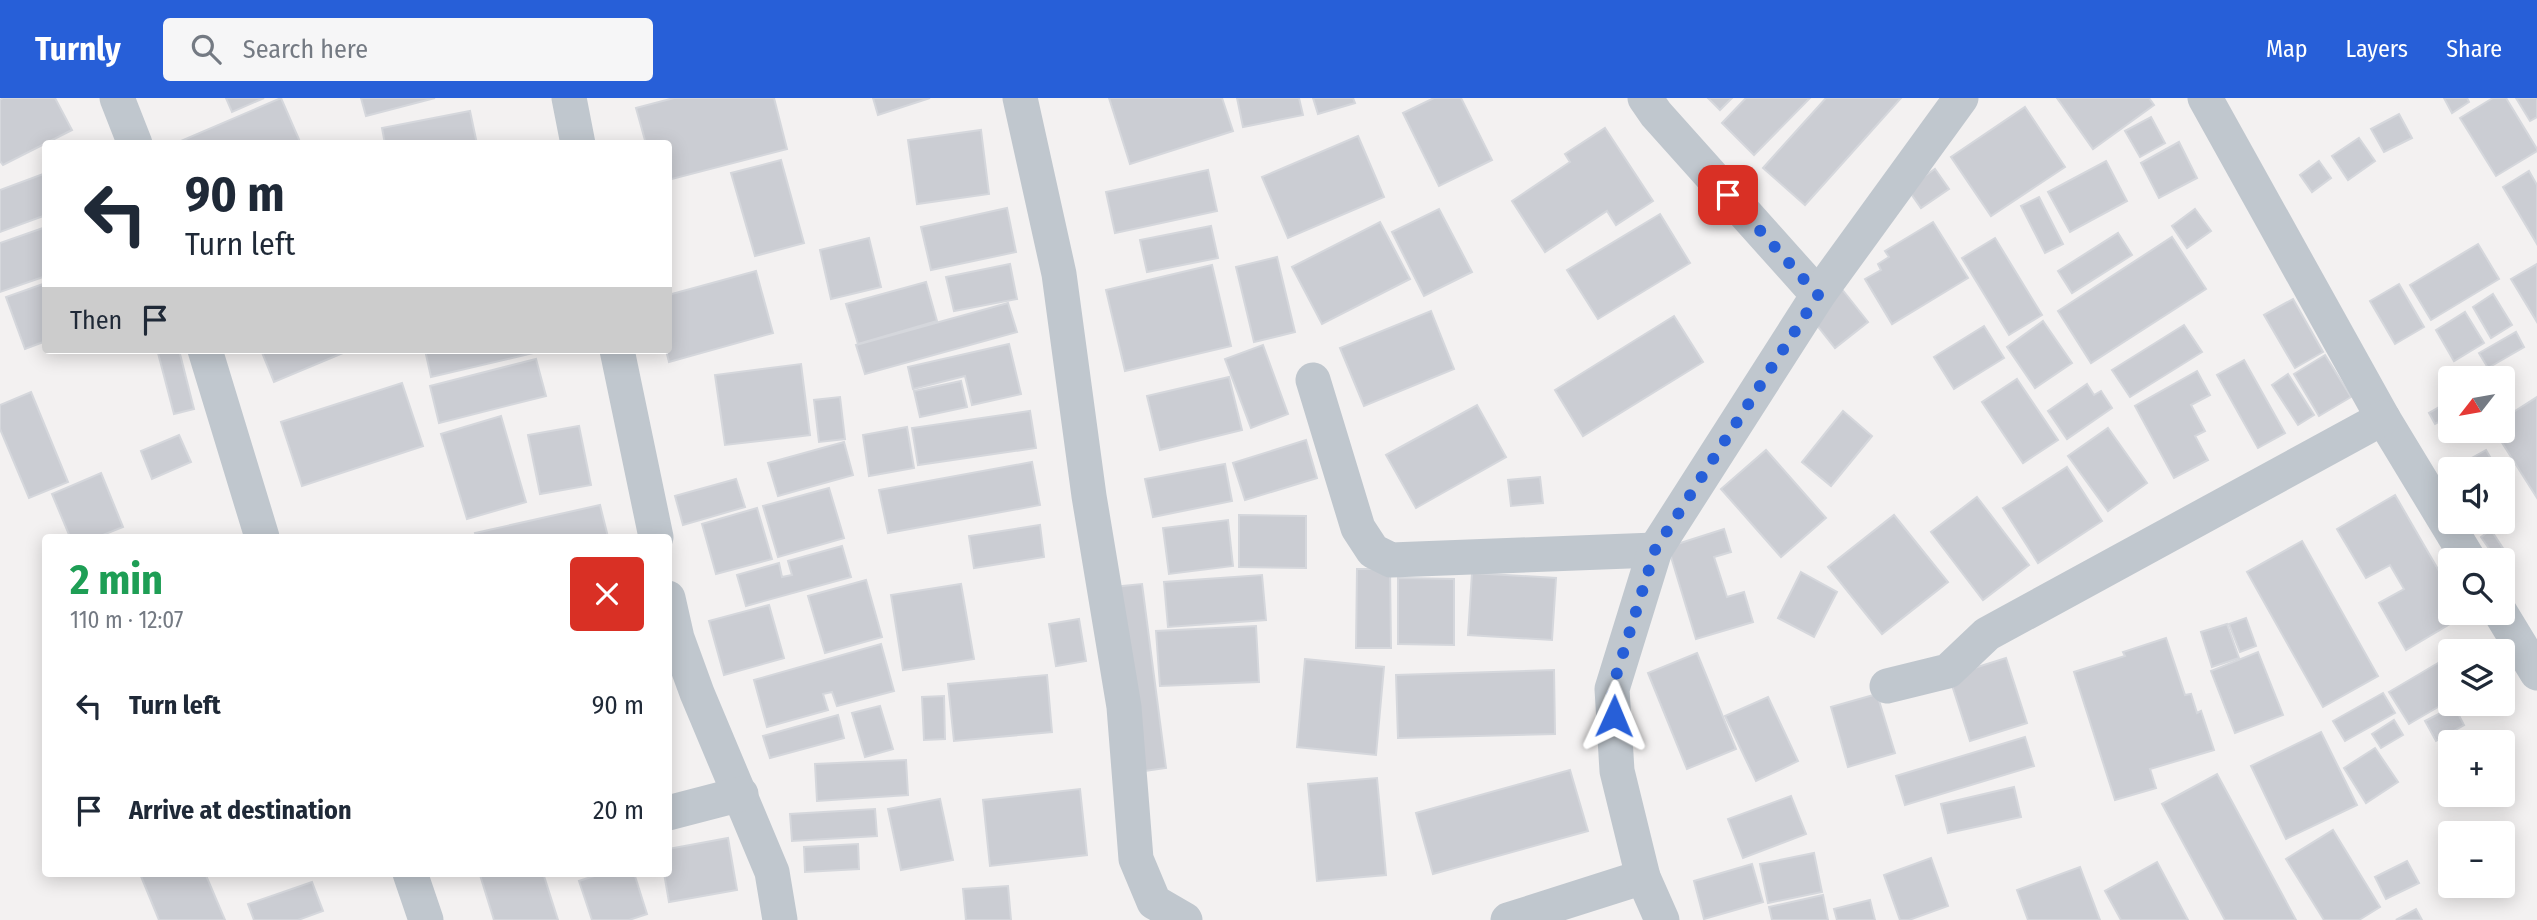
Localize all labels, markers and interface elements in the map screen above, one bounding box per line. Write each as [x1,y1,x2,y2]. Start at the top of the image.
search box [163,18,653,81]
text: Turnly [35,29,121,69]
icon: search [187,30,225,68]
text: Search here [243,34,368,65]
text: Map [2266,35,2308,63]
text: Layers [2346,35,2408,63]
text: Share [2446,35,2502,63]
text: 90 m [185,165,285,224]
pin [1698,165,1758,225]
icon: left [70,168,161,259]
icon: arrive [1709,176,1747,214]
text: Turn left [185,225,295,263]
icon: arrive [136,301,174,339]
text: Then [70,305,122,336]
north arrow [2438,366,2515,443]
map controls [2438,366,2515,898]
button: sound [2438,457,2515,534]
button: search [2438,548,2515,625]
text: 2 min [70,555,163,605]
button: close [570,557,644,631]
text: 110 m · 12:07 [70,606,183,634]
button: layers [2438,639,2515,716]
position arrow [1577,679,1651,753]
icon: left [70,687,108,725]
text: Turn left [129,690,221,721]
text: 90 m [592,690,644,721]
button: + [2438,730,2515,807]
icon: arrive [70,792,108,830]
text: Arrive at destination [129,795,352,826]
text: 20 m [593,795,644,826]
button: − [2438,821,2515,898]

